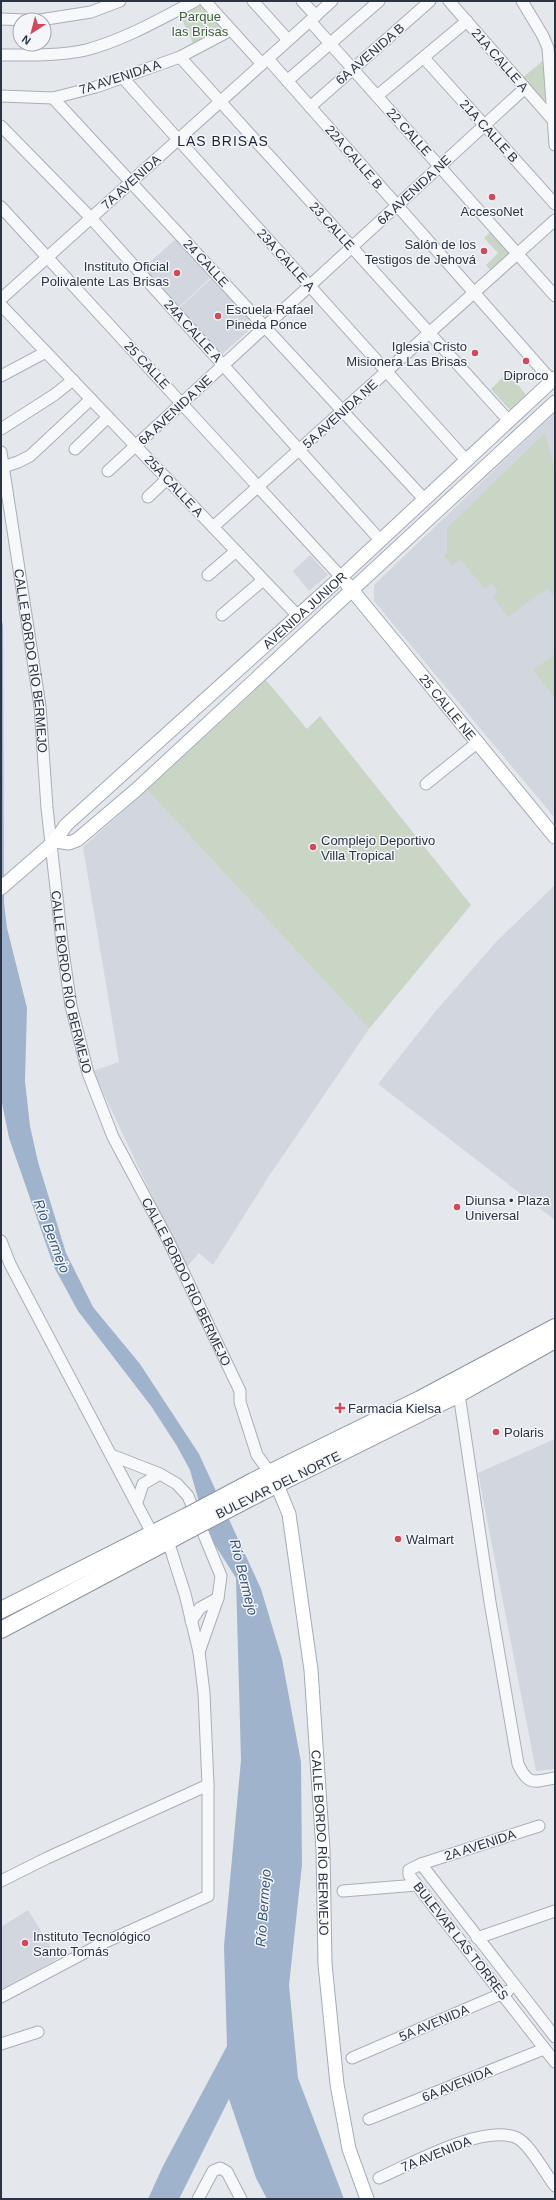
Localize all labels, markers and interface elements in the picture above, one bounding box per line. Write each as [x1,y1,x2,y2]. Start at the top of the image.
park label: Parque las Brisas [172,9,229,39]
north arrow [12,12,52,52]
street label: 6A AVENIDA B [333,20,407,88]
street label: 21A CALLE A [468,25,532,95]
text: N [19,33,33,47]
street label: 7A AVENIDA A [77,57,163,97]
street label: 21A CALLE B [457,96,521,166]
street label: 22 CALLE [384,105,435,159]
street label: 22A CALLE B [322,122,386,192]
district label: LAS BRISAS [177,133,269,149]
street label: 7A AVENIDA [98,151,164,212]
street label: 6A AVENIDA NE [374,152,454,228]
marker: AccesoNet [487,192,497,202]
street label: 23 CALLE [307,199,358,253]
place label: AccesoNet [461,204,524,219]
street label: 23A CALLE A [254,226,318,295]
street label: 24 CALLE [180,236,232,290]
place label: Salón de los Testigos de Jehová [365,237,477,267]
marker: Salón de los Testigos de Jehová [479,246,489,256]
place label: Instituto Oficial Polivalente Las Brisas [41,259,169,289]
marker: Instituto Oficial Polivalente Las Brisas [172,268,182,278]
street label: 24A CALLE A [161,297,225,366]
place label: Escuela Rafael Pineda Ponce [226,302,314,332]
marker: Escuela Rafael Pineda Ponce [213,311,223,321]
street label: 25 CALLE [121,338,173,392]
place label: Iglesia Cristo Misionera Las Brisas [346,339,468,369]
marker: Iglesia Cristo Misionera Las Brisas [470,348,480,358]
marker: Diproco [521,356,531,366]
place label: Diproco [504,368,548,383]
street label: 6A AVENIDA NE [135,372,215,448]
street label: 5A AVENIDA NE [300,376,381,451]
street label: 25A CALLE A [142,452,207,520]
street label: CALLE BORDO RÍO BERMEJO [12,568,51,753]
street label: AVENIDA JUNIOR [259,568,349,652]
street label: 25 CALLE NE [416,671,480,743]
place label: Complejo Deportivo Villa Tropical [321,833,435,863]
marker: Complejo Deportivo Villa Tropical [308,842,318,852]
street label: CALLE BORDO RÍO BERMEJO [49,890,95,1075]
place label: Diunsa • Plaza Universal [465,1193,551,1223]
street label: CALLE BORDO RÍO BERMEJO [139,1195,234,1368]
water label: Río Bermejo [31,1197,73,1275]
marker: Diunsa • Plaza Universal [452,1202,462,1212]
place label: Farmacia Kielsa [348,1401,442,1416]
marker: Farmacia Kielsa [335,1403,345,1413]
place label: Polaris [504,1425,544,1440]
marker: Polaris [491,1427,501,1437]
street label: BULEVAR DEL NORTE [213,1448,343,1522]
place label: Walmart [406,1532,454,1547]
marker: Walmart [393,1534,403,1544]
water label: Río Bermejo [227,1537,261,1617]
street label: CALLE BORDO RÍO BERMEJO [309,1749,332,1936]
street label: 2A AVENIDA [442,1826,518,1864]
water label: Río Bermejo [252,1868,274,1947]
street label: BULEVAR LAS TORRES [410,1879,512,2003]
place label: Instituto Tecnológico Santo Tomás [33,1929,151,1959]
marker: Instituto Tecnológico Santo Tomás [20,1938,30,1948]
street label: 5A AVENIDA [397,2001,471,2044]
street label: 6A AVENIDA [420,2063,495,2105]
street label: 7A AVENIDA [399,2133,474,2175]

